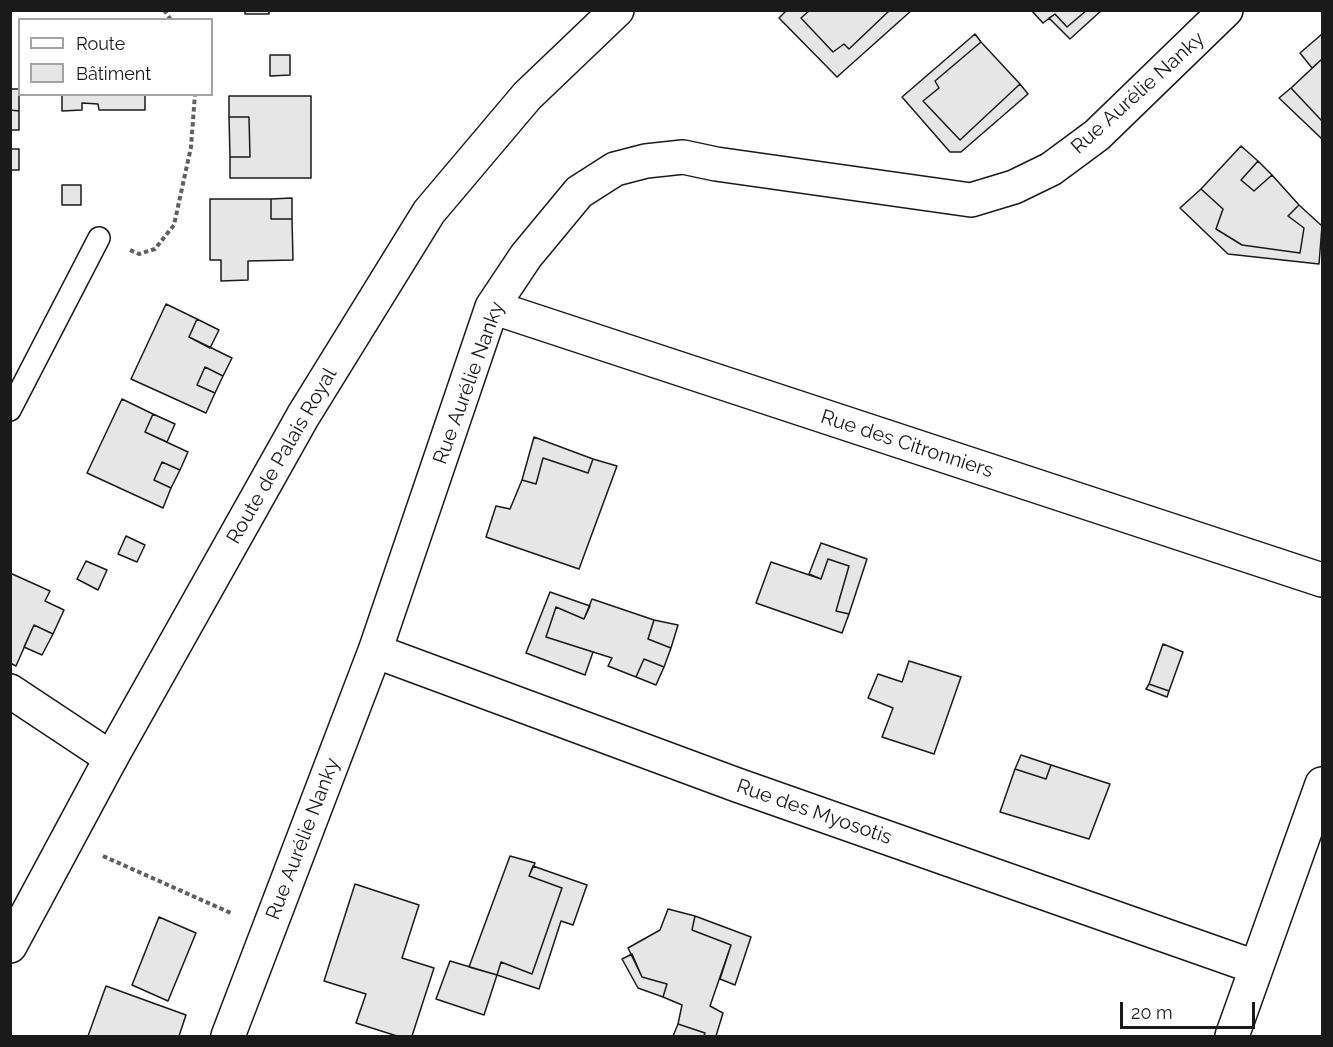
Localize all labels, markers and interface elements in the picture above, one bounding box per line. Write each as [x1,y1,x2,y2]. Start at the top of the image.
legend [18,18,213,96]
street label: Rue Aurélie Nanky [1066,27,1210,159]
text: Route [76,33,125,54]
text: Bâtiment [76,63,151,84]
street label: Rue Aurélie Nanky [428,298,510,468]
street label: Route de Palais Royal [222,364,342,548]
street label: Rue des Citronniers [818,405,996,483]
street label: Rue Aurélie Nanky [261,755,345,923]
street label: Rue des Myosotis [733,774,895,850]
scale bar [1123,990,1258,1028]
text: 20 m [1131,1002,1173,1023]

